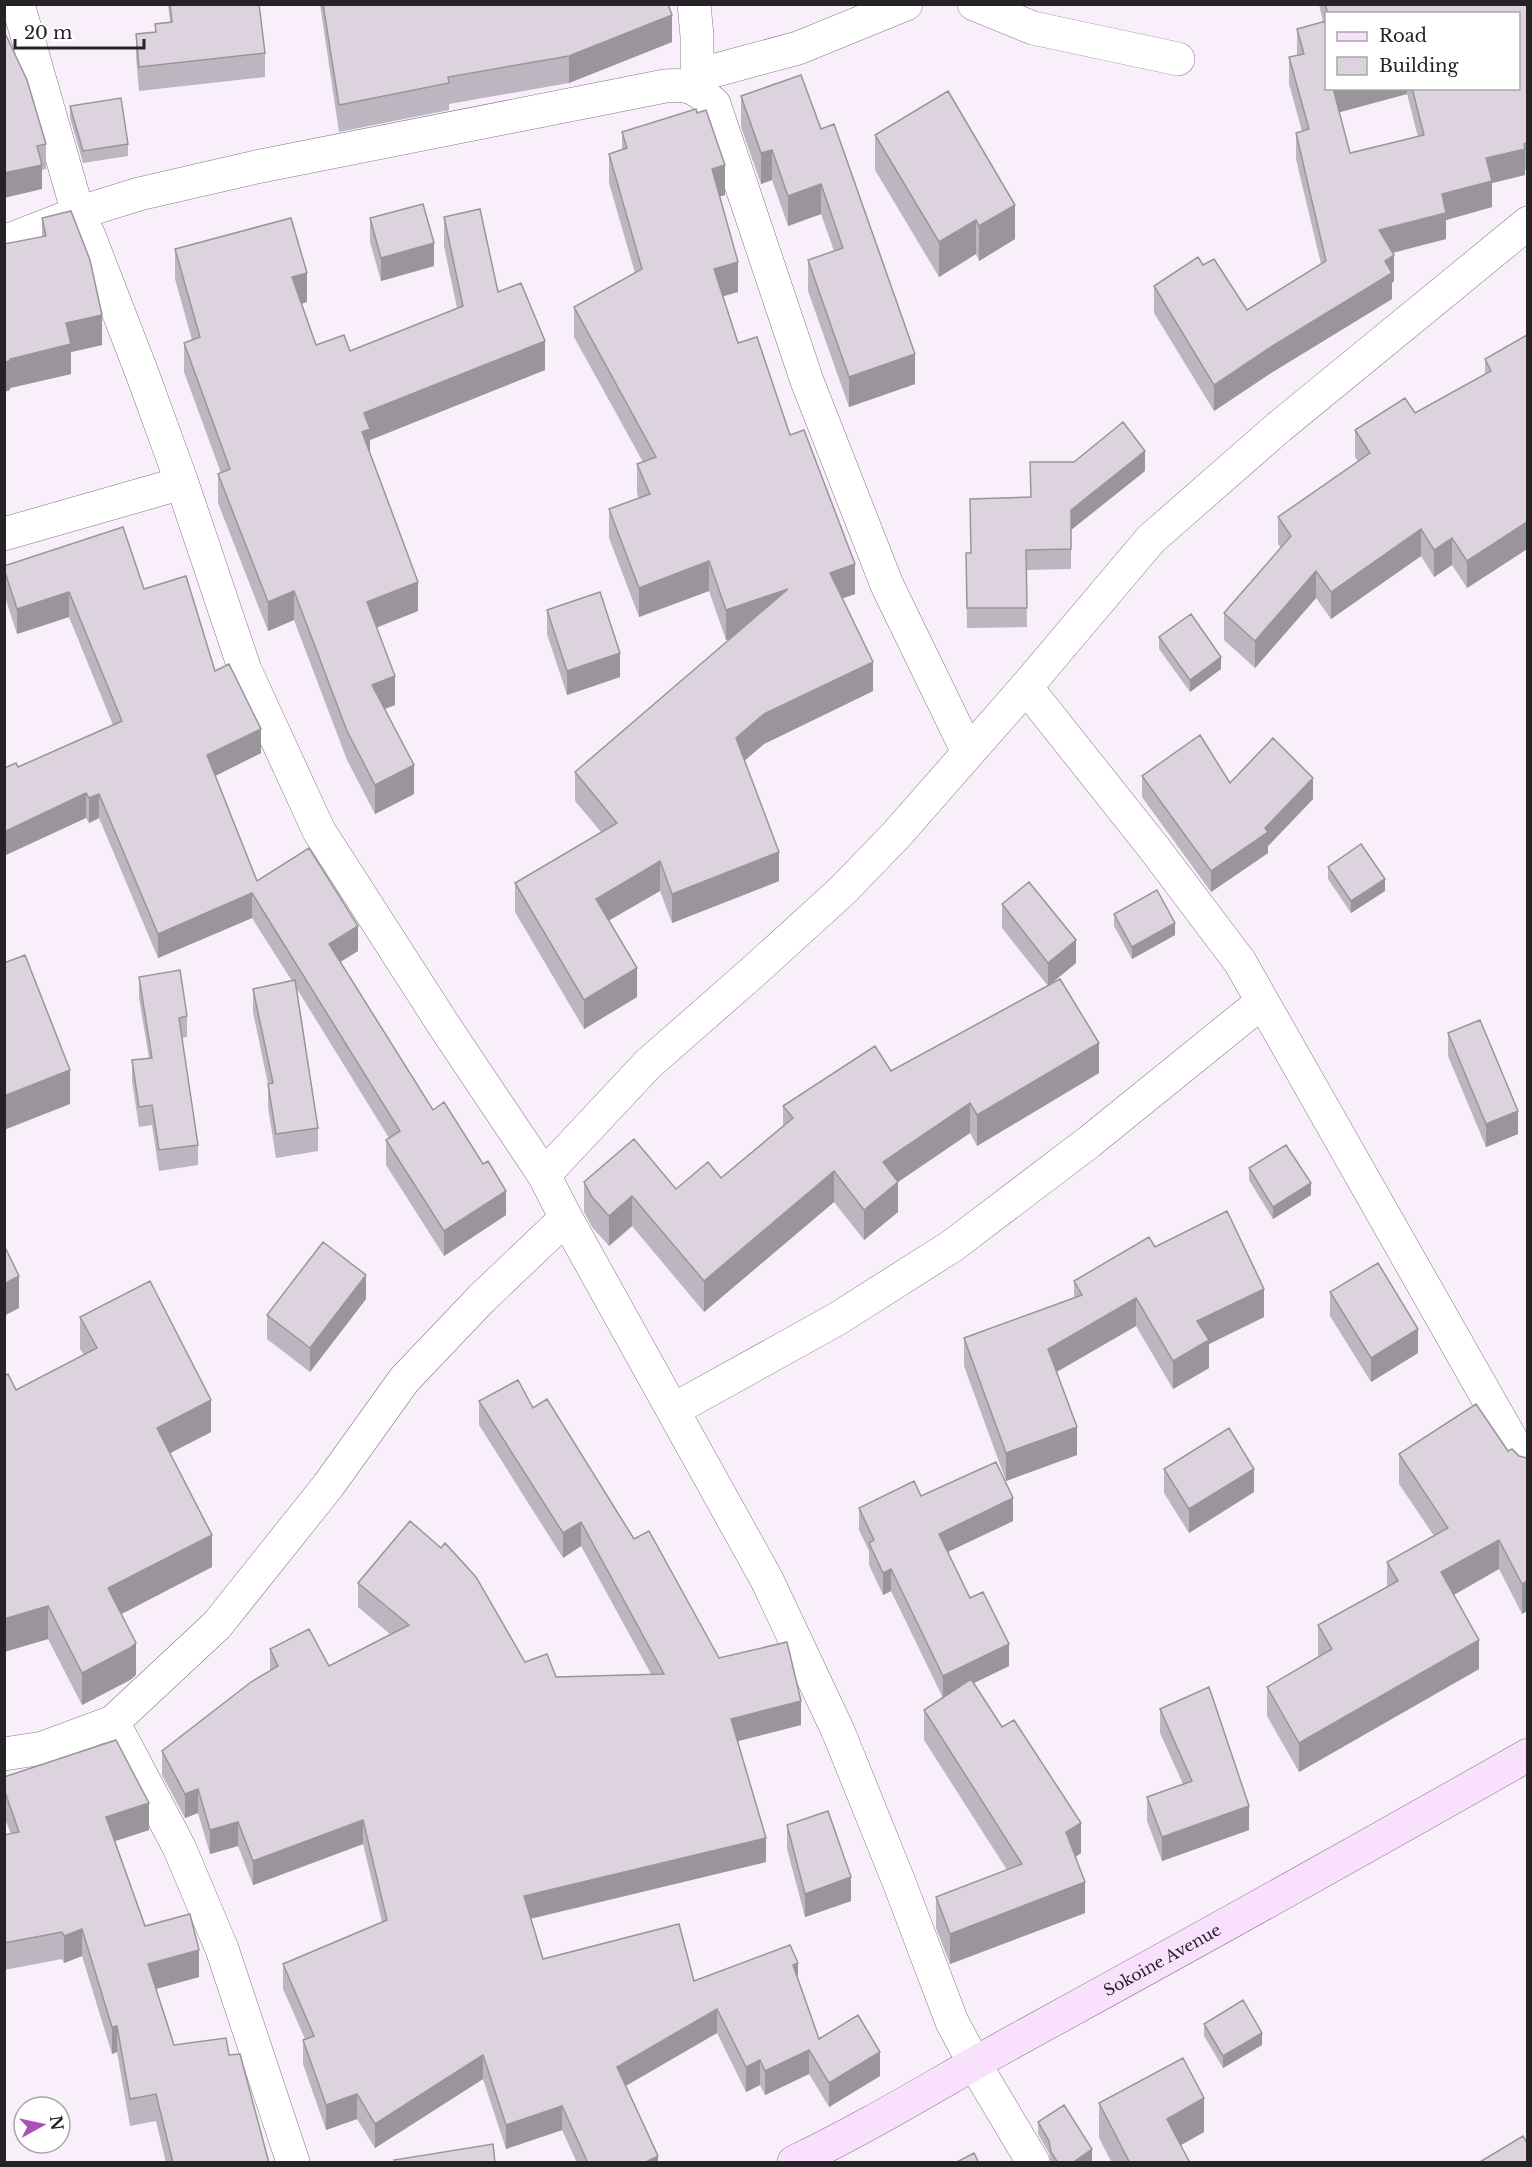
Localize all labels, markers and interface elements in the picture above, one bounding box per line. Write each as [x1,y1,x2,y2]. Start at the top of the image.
scale bar [15,12,144,50]
legend [1325,12,1520,90]
text: 20 m [24,22,72,44]
text: Road [1379,25,1427,47]
text: Building [1379,55,1458,77]
street label: Sokoine Avenue [1100,1919,1224,2000]
north arrow [12,2095,72,2155]
text: N [46,2114,68,2132]

